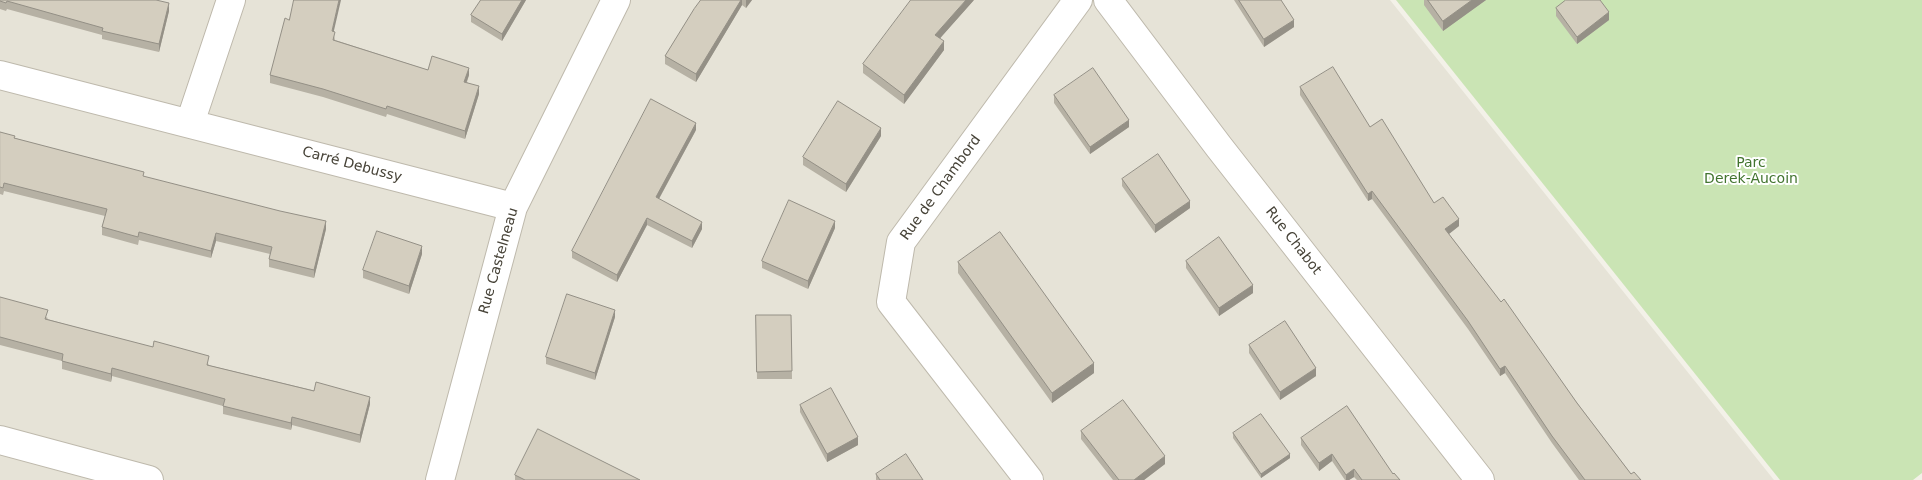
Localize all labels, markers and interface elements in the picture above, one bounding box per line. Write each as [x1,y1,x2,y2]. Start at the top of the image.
street label: Rue de Chambord [897,132,985,244]
street label: Carré Debussy [300,144,404,186]
park label: Parc Derek-Aucoin [1704,155,1798,188]
street label: Rue Chabot [1261,204,1325,278]
street label: Rue Castelneau [476,206,522,316]

